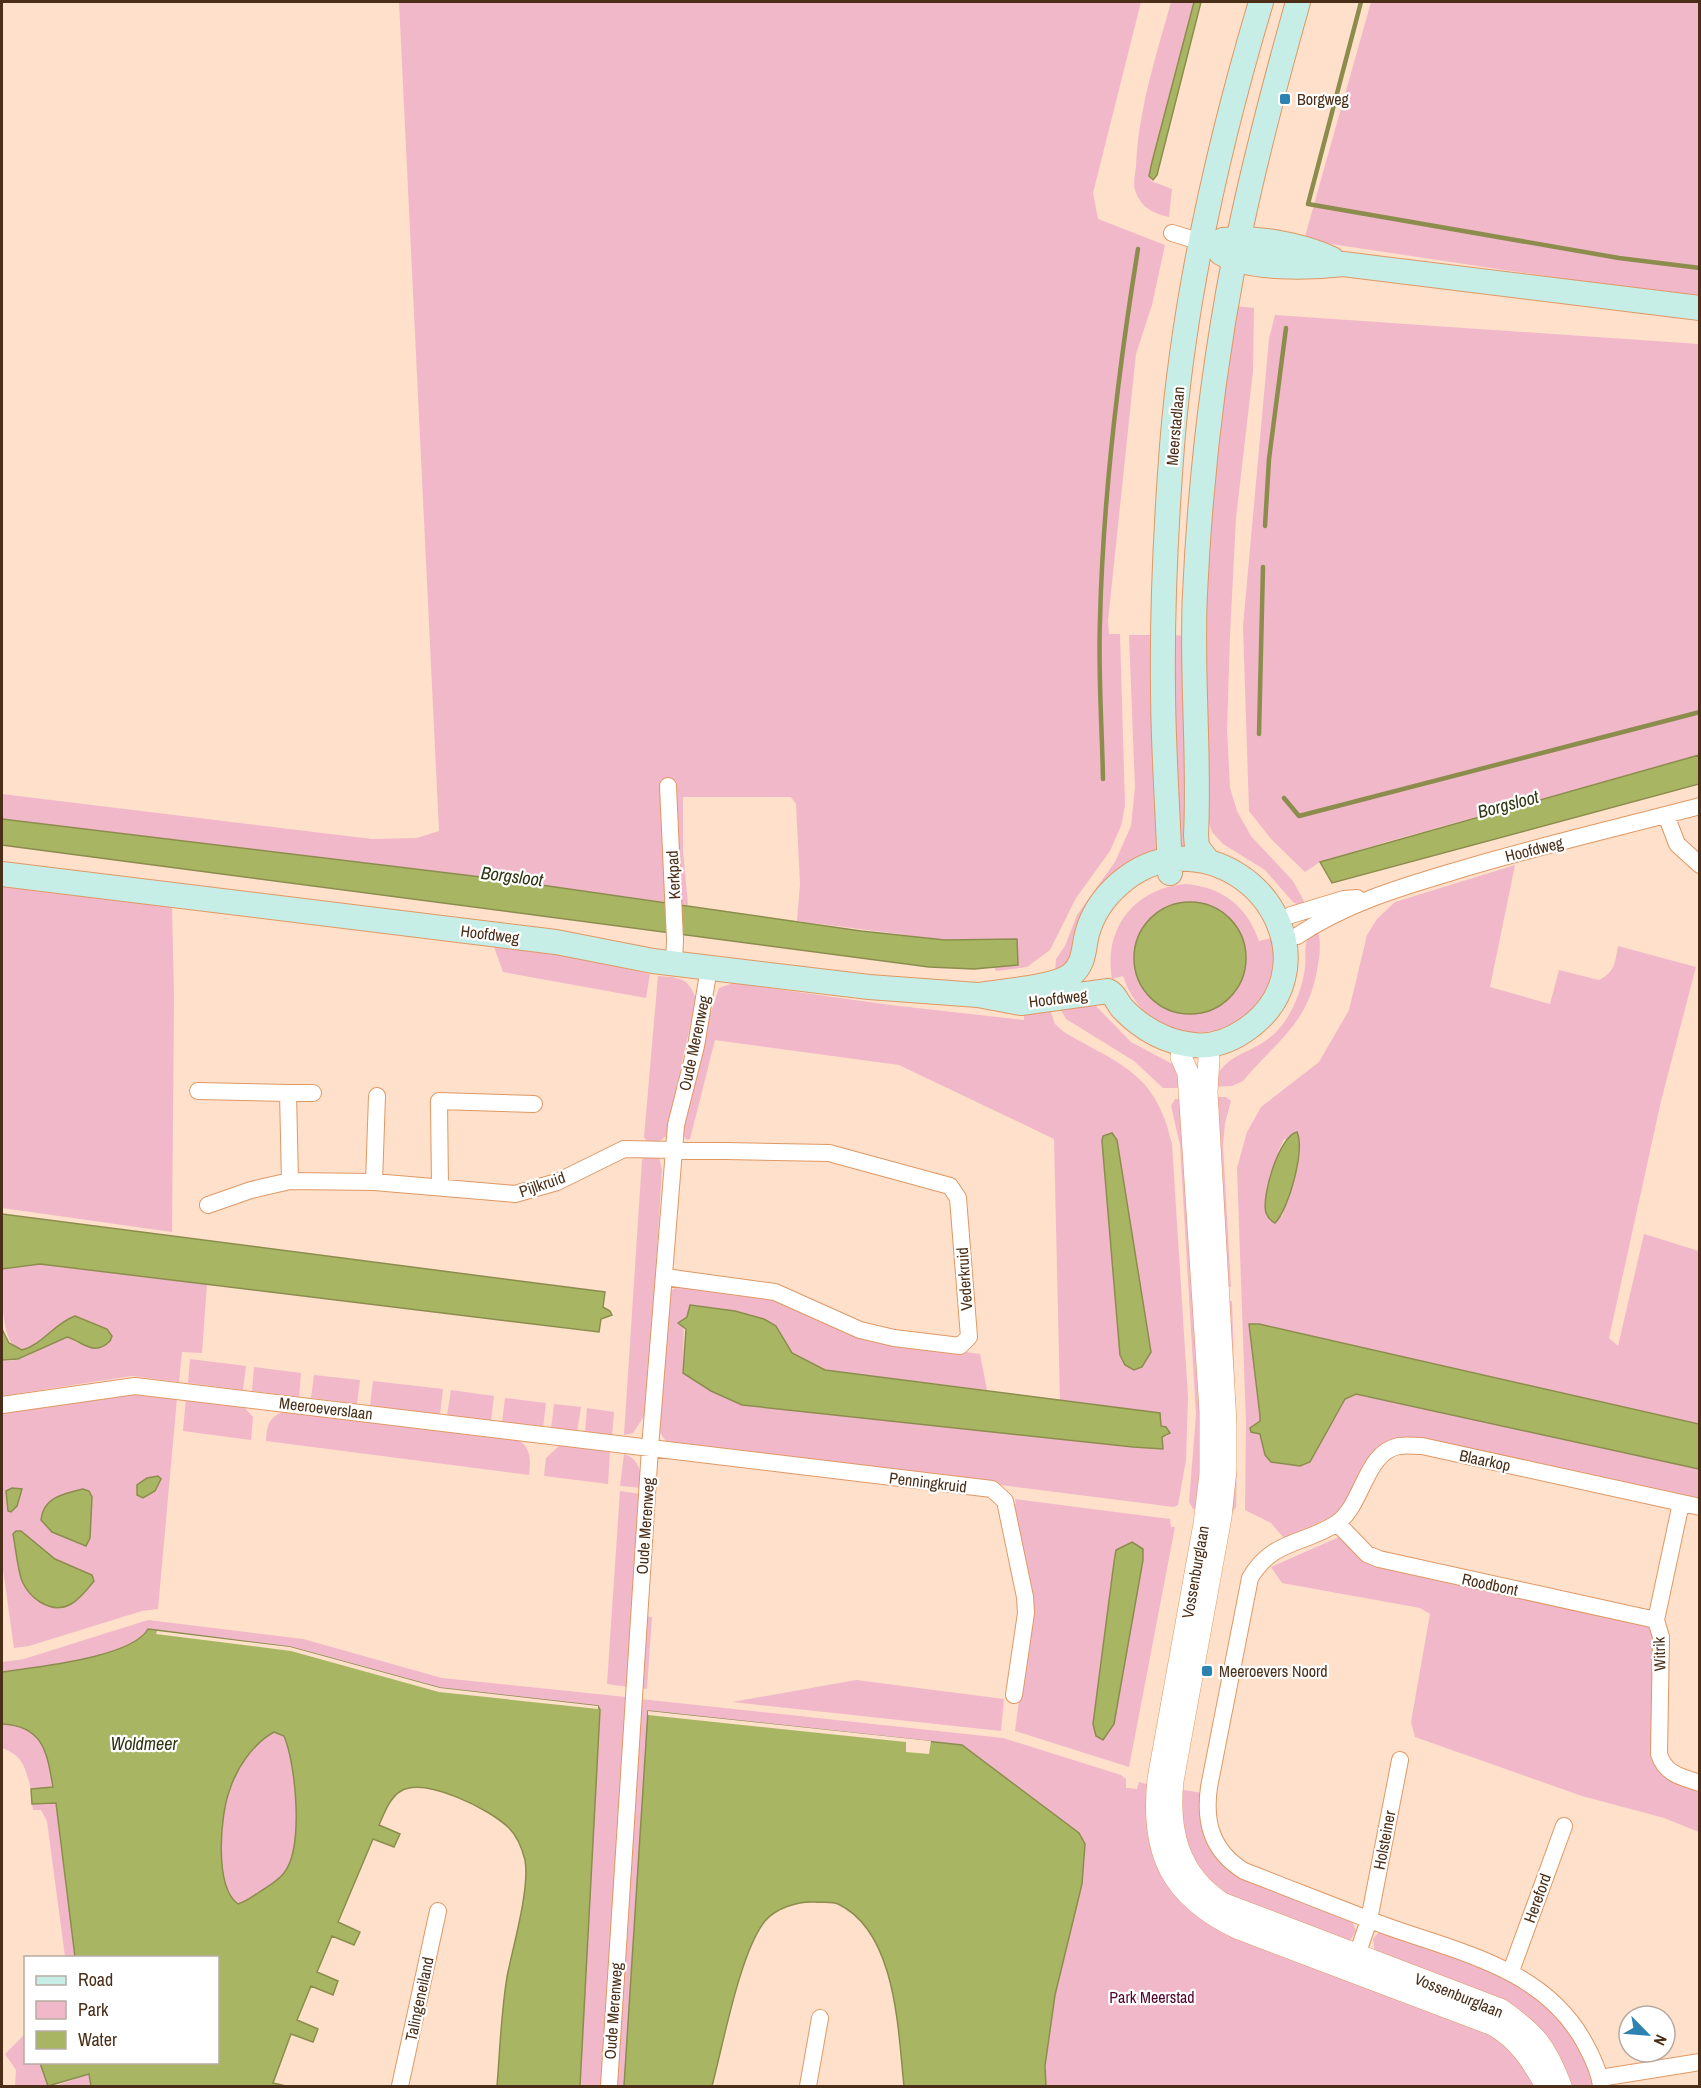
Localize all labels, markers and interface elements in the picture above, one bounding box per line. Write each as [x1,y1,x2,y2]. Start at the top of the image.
place label: Borgweg [1297,88,1349,110]
marker: Borgweg [1278,92,1292,106]
street label: Meerstadlaan [1161,385,1189,467]
water label: Borgsloot [1475,784,1542,824]
street label: Hoofdweg [1503,831,1566,867]
street label: Kerkpad [661,850,685,900]
water label: Borgsloot [480,860,545,892]
street label: Hoofdweg [459,919,521,949]
street label: Hoofdweg [1027,983,1089,1013]
street label: Oude Merenweg [673,993,715,1093]
street label: Pijlkruid [516,1166,568,1202]
street label: Vederkruid [951,1247,977,1311]
street label: Meeroeverslaan [278,1391,374,1425]
street label: Blaarkop [1457,1444,1513,1476]
street label: Penningkruid [888,1466,968,1498]
street label: Oude Merenweg [631,1476,659,1575]
street label: Vossenburglaan [1176,1524,1214,1620]
street label: Roodbont [1460,1567,1520,1601]
street label: Witrik [1647,1636,1671,1672]
place label: Meeroevers Noord [1219,1660,1328,1682]
marker: Meeroevers Noord [1200,1664,1214,1678]
water label: Woldmeer [111,1731,179,1756]
street label: Holsteiner [1367,1808,1401,1871]
street label: Hereford [1518,1870,1556,1926]
street label: Talingeneiland [399,1955,439,2043]
legend [24,1956,219,2064]
street label: Oude Merenweg [599,1961,627,2060]
text: Road [78,1967,113,1992]
street label: Vossenburglaan [1411,1967,1507,2023]
park label: Park Meerstad [1109,1986,1195,2008]
text: Park [78,1997,109,2022]
north arrow [1617,2004,1677,2064]
text: Water [78,2027,117,2052]
text: N [1649,2031,1673,2049]

